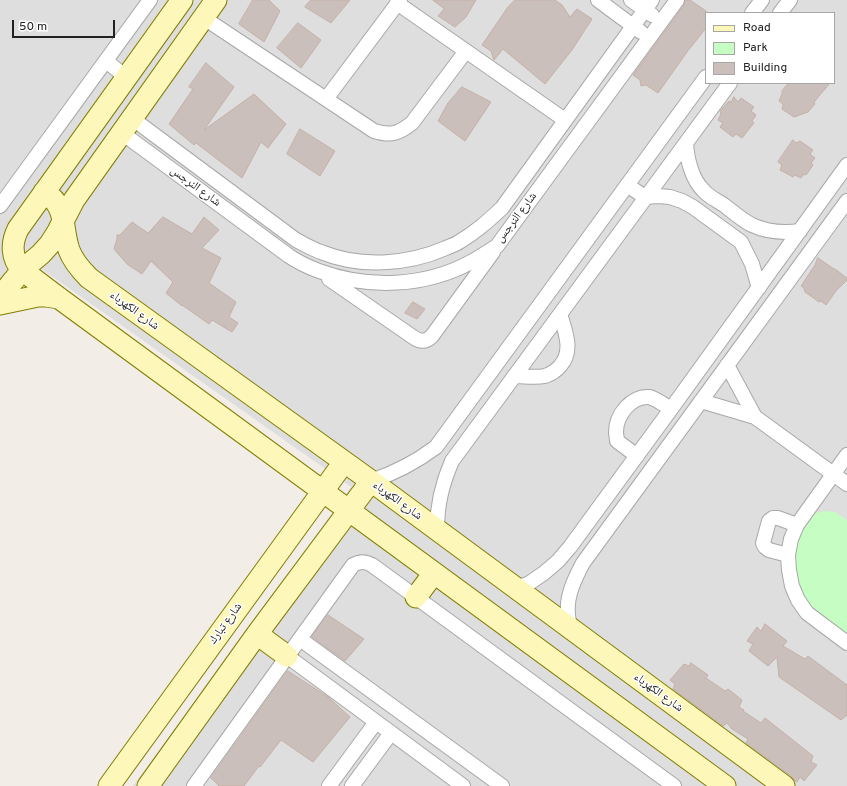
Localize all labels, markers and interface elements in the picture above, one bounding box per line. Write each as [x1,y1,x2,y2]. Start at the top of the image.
scale bar [14,12,117,38]
legend [705,12,835,84]
text: 50 m [19,19,47,35]
text: Road [743,20,771,36]
text: Park [743,40,768,56]
text: Building [743,60,787,76]
street label: شارع النرجس [167,164,223,210]
street label: شارع النرجس [493,190,541,246]
street label: شارع الكهرباء [106,288,162,334]
street label: شارع الكهرباء [369,478,425,524]
street label: شارع تبارك [206,601,246,647]
street label: شارع الكهرباء [630,670,686,716]

